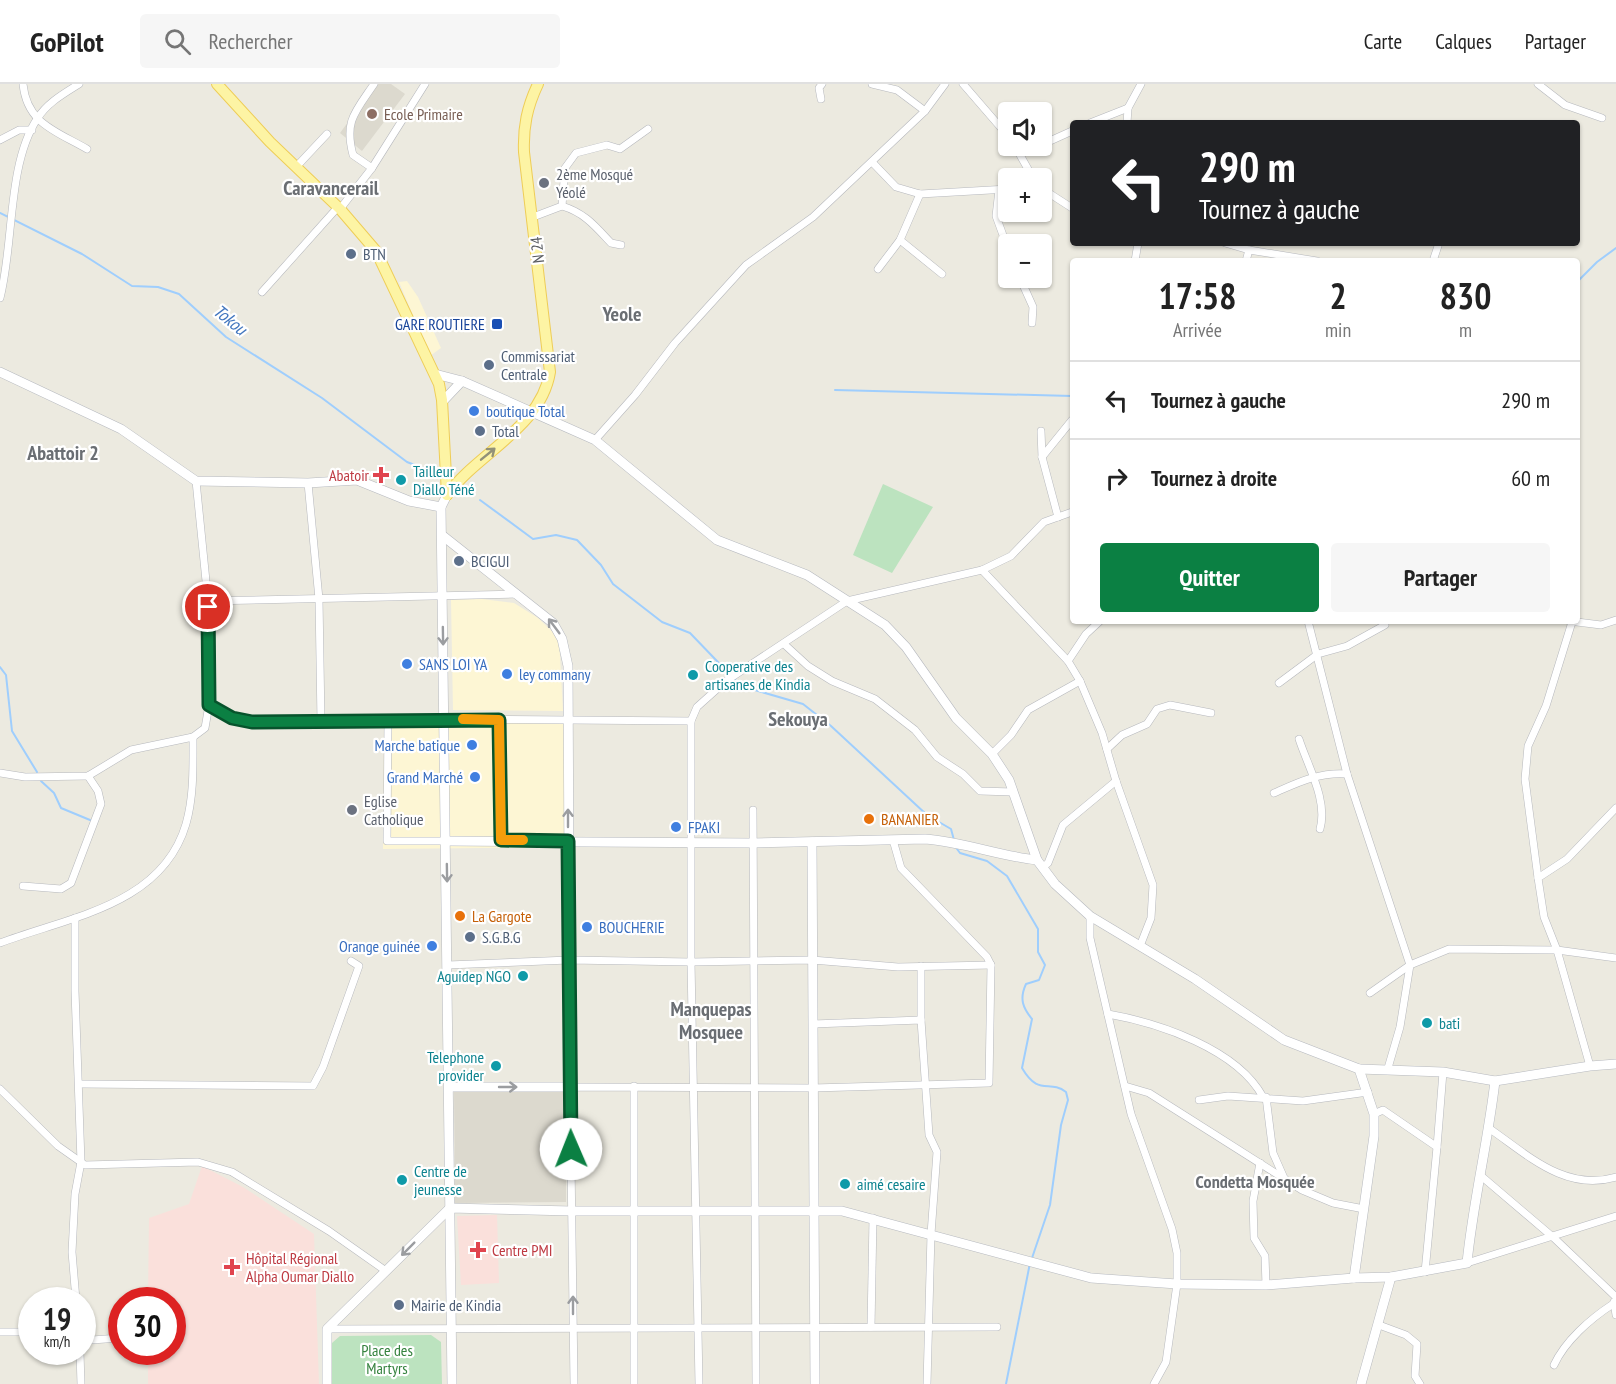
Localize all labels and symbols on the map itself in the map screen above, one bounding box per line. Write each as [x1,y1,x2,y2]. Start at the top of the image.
place label: Ecole Primaire [384,104,463,124]
marker: Ecole Primaire [365,107,379,121]
place label: 2ème Mosqué Yéolé [556,164,633,202]
district label: Caravancerail [283,175,379,201]
marker: 2ème Mosqué Yéolé [537,176,551,190]
street label: N 24 [526,236,548,264]
place label: BTN [363,244,386,264]
marker: BTN [344,247,358,261]
water label: Tokou [209,299,253,341]
district label: Yeole [602,301,641,327]
place label: GARE ROUTIERE [395,314,485,334]
marker: GARE ROUTIERE [490,317,504,331]
place label: Commissariat Centrale [501,346,576,384]
marker: Commissariat Centrale [482,358,496,372]
place label: boutique Total [486,401,565,421]
marker: boutique Total [467,404,481,418]
place label: Total [492,421,519,441]
marker: Total [473,424,487,438]
district label: Abattoir 2 [26,440,99,466]
one-way arrow [480,448,496,461]
place label: Tailleur Diallo Téné [413,461,475,499]
place label: Abatoir [329,465,370,485]
marker: Abatoir [374,468,388,482]
marker: Tailleur Diallo Téné [394,473,408,487]
place label: BCIGUI [471,551,510,571]
marker: BCIGUI [452,554,466,568]
pin [182,581,233,632]
one-way arrow [548,619,560,635]
one-way arrow [437,626,449,646]
place label: SANS LOI YA [419,654,488,674]
place label: Cooperative des artisanes de Kindia [705,656,810,694]
marker: SANS LOI YA [400,657,414,671]
place label: ley commany [519,664,591,684]
marker: ley commany [500,667,514,681]
marker: Cooperative des artisanes de Kindia [686,668,700,682]
district label: Sekouya [768,706,828,732]
place label: Marche batique [375,735,460,755]
marker: Marche batique [465,738,479,752]
place label: Grand Marché [387,767,463,787]
marker: Grand Marché [468,770,482,784]
place label: Eglise Catholique [364,791,424,829]
marker: Eglise Catholique [345,803,359,817]
one-way arrow [562,809,574,829]
place label: BANANIER [881,809,939,829]
marker: BANANIER [862,812,876,826]
place label: FPAKI [688,817,720,837]
marker: FPAKI [669,820,683,834]
one-way arrow [441,863,452,883]
place label: La Gargote [472,906,532,926]
marker: La Gargote [453,909,467,923]
place label: BOUCHERIE [599,917,665,937]
marker: BOUCHERIE [580,920,594,934]
place label: S.G.B.G [482,927,521,947]
marker: S.G.B.G [463,930,477,944]
place label: Orange guinée [339,936,420,956]
marker: Orange guinée [425,939,439,953]
place label: Aguidep NGO [437,966,511,986]
marker: Aguidep NGO [516,969,530,983]
district label: Manquepas Mosquee [670,996,752,1045]
place label: bati [1439,1013,1460,1033]
marker: bati [1420,1016,1434,1030]
place label: Telephone provider [427,1047,485,1085]
marker: Telephone provider [489,1059,503,1073]
one-way arrow [497,1081,517,1093]
position arrow [539,1117,603,1181]
place label: Centre de jeunesse [414,1161,467,1199]
district label: Сondetta Mosquée [1195,1170,1315,1193]
marker: Centre de jeunesse [395,1173,409,1187]
place label: aimé cesaire [857,1174,926,1194]
marker: aimé cesaire [838,1177,852,1191]
place label: Centre PMI [492,1240,552,1260]
marker: Centre PMI [469,1241,487,1259]
one-way arrow [401,1242,416,1257]
place label: Hôpital Régional Alpha Oumar Diallo [246,1248,354,1286]
marker: Hôpital Régional Alpha Oumar Diallo [223,1258,241,1276]
speed limit sign: 30 [108,1287,186,1365]
place label: Mairie de Kindia [411,1295,501,1315]
one-way arrow [567,1295,579,1315]
marker: Mairie de Kindia [392,1298,406,1312]
park label: Place des Martyrs [361,1340,413,1378]

